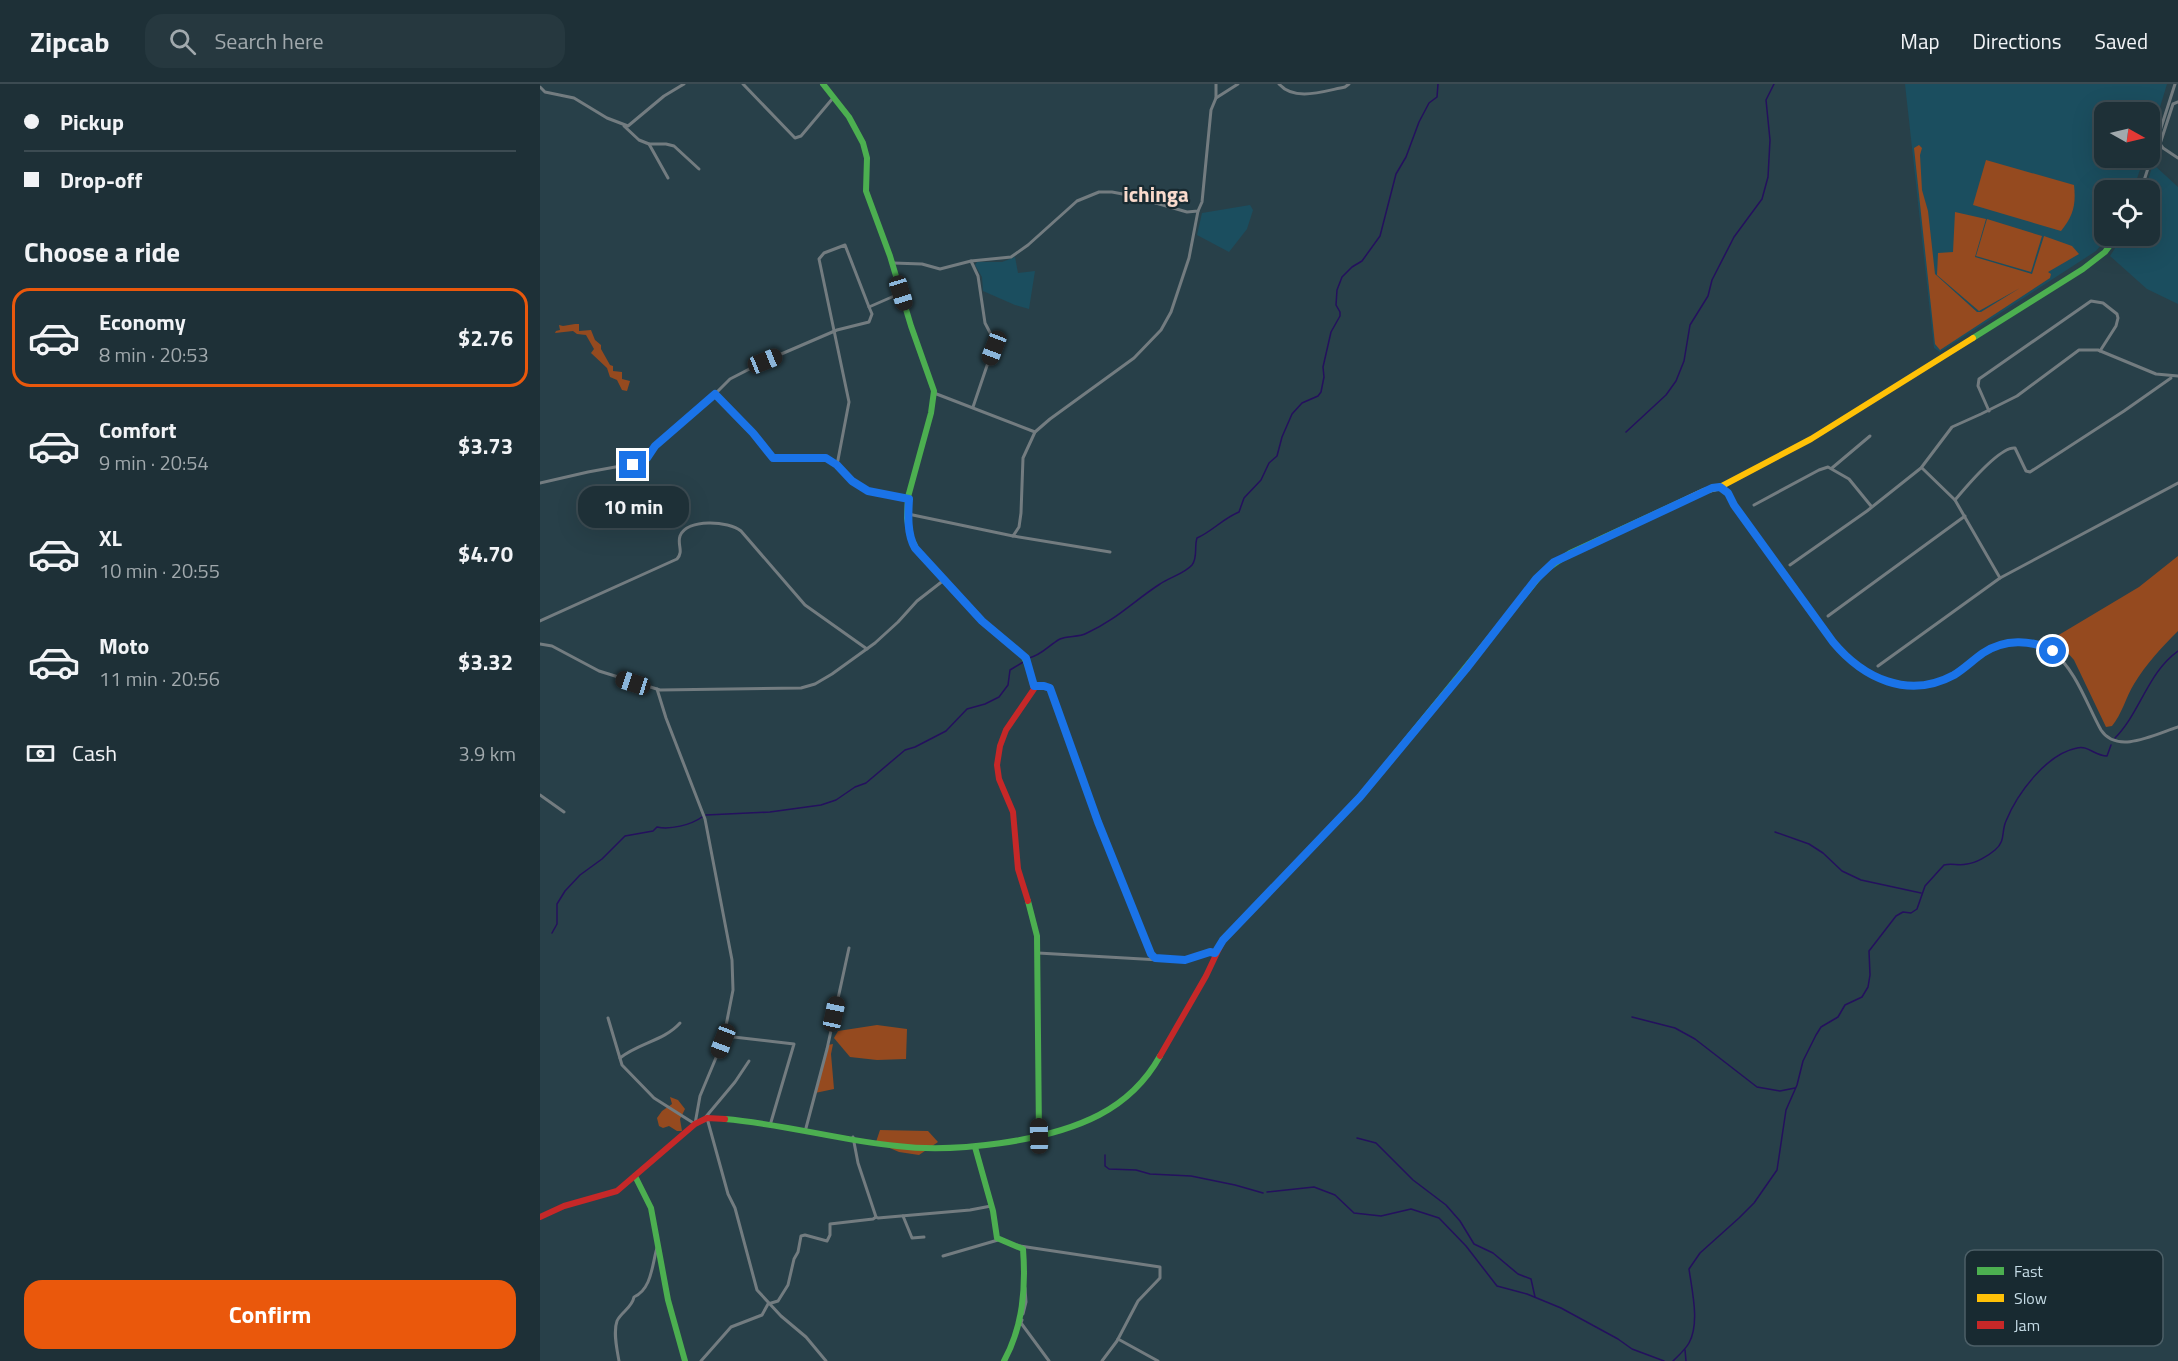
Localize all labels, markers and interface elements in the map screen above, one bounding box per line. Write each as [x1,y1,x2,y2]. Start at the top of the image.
search box [145,14,565,68]
text: Zipcab [30,20,109,63]
text: Search here [214,24,324,58]
icon: search [166,25,199,58]
text: Map [1900,25,1940,57]
text: Directions [1973,25,2062,57]
text: Saved [2095,25,2148,57]
north arrow [2094,102,2160,168]
map controls [2094,102,2160,246]
text: Pickup [60,105,124,139]
text: Drop-off [60,163,142,197]
district label: ichinga [1123,178,1189,210]
button: locate [2094,180,2160,246]
text: Choose a ride [24,231,180,272]
car [887,273,915,313]
text: Economy [99,305,186,339]
icon: car [27,311,81,365]
text: $2.76 [458,321,513,355]
car [979,328,1009,368]
text: 8 min · 20:53 [99,339,209,370]
car [745,346,785,376]
text: Comfort [99,413,177,447]
icon: car [27,419,81,473]
text: $3.73 [458,429,513,463]
text: 9 min · 20:54 [99,447,209,478]
route end [619,451,646,478]
callout: 10 min [578,486,688,528]
text: 10 min [604,491,663,522]
text: XL [99,521,122,555]
icon: car [27,527,81,581]
text: $4.70 [458,537,513,571]
text: 10 min · 20:55 [99,555,220,586]
text: Moto [99,629,149,663]
icon: car [27,635,81,689]
route start [2039,637,2066,664]
text: $3.32 [458,645,513,679]
text: 11 min · 20:56 [99,663,220,694]
car [613,669,653,697]
text: Cash [72,736,117,770]
icon: cash [24,737,57,770]
text: 3.9 km [459,738,516,769]
car [821,995,847,1033]
car [708,1021,738,1061]
car [1030,1118,1048,1154]
legend [1965,1250,2163,1346]
text: Fast [2014,1259,2043,1283]
button: Confirm [24,1280,516,1349]
text: Slow [2014,1286,2047,1310]
text: Jam [2014,1313,2040,1337]

